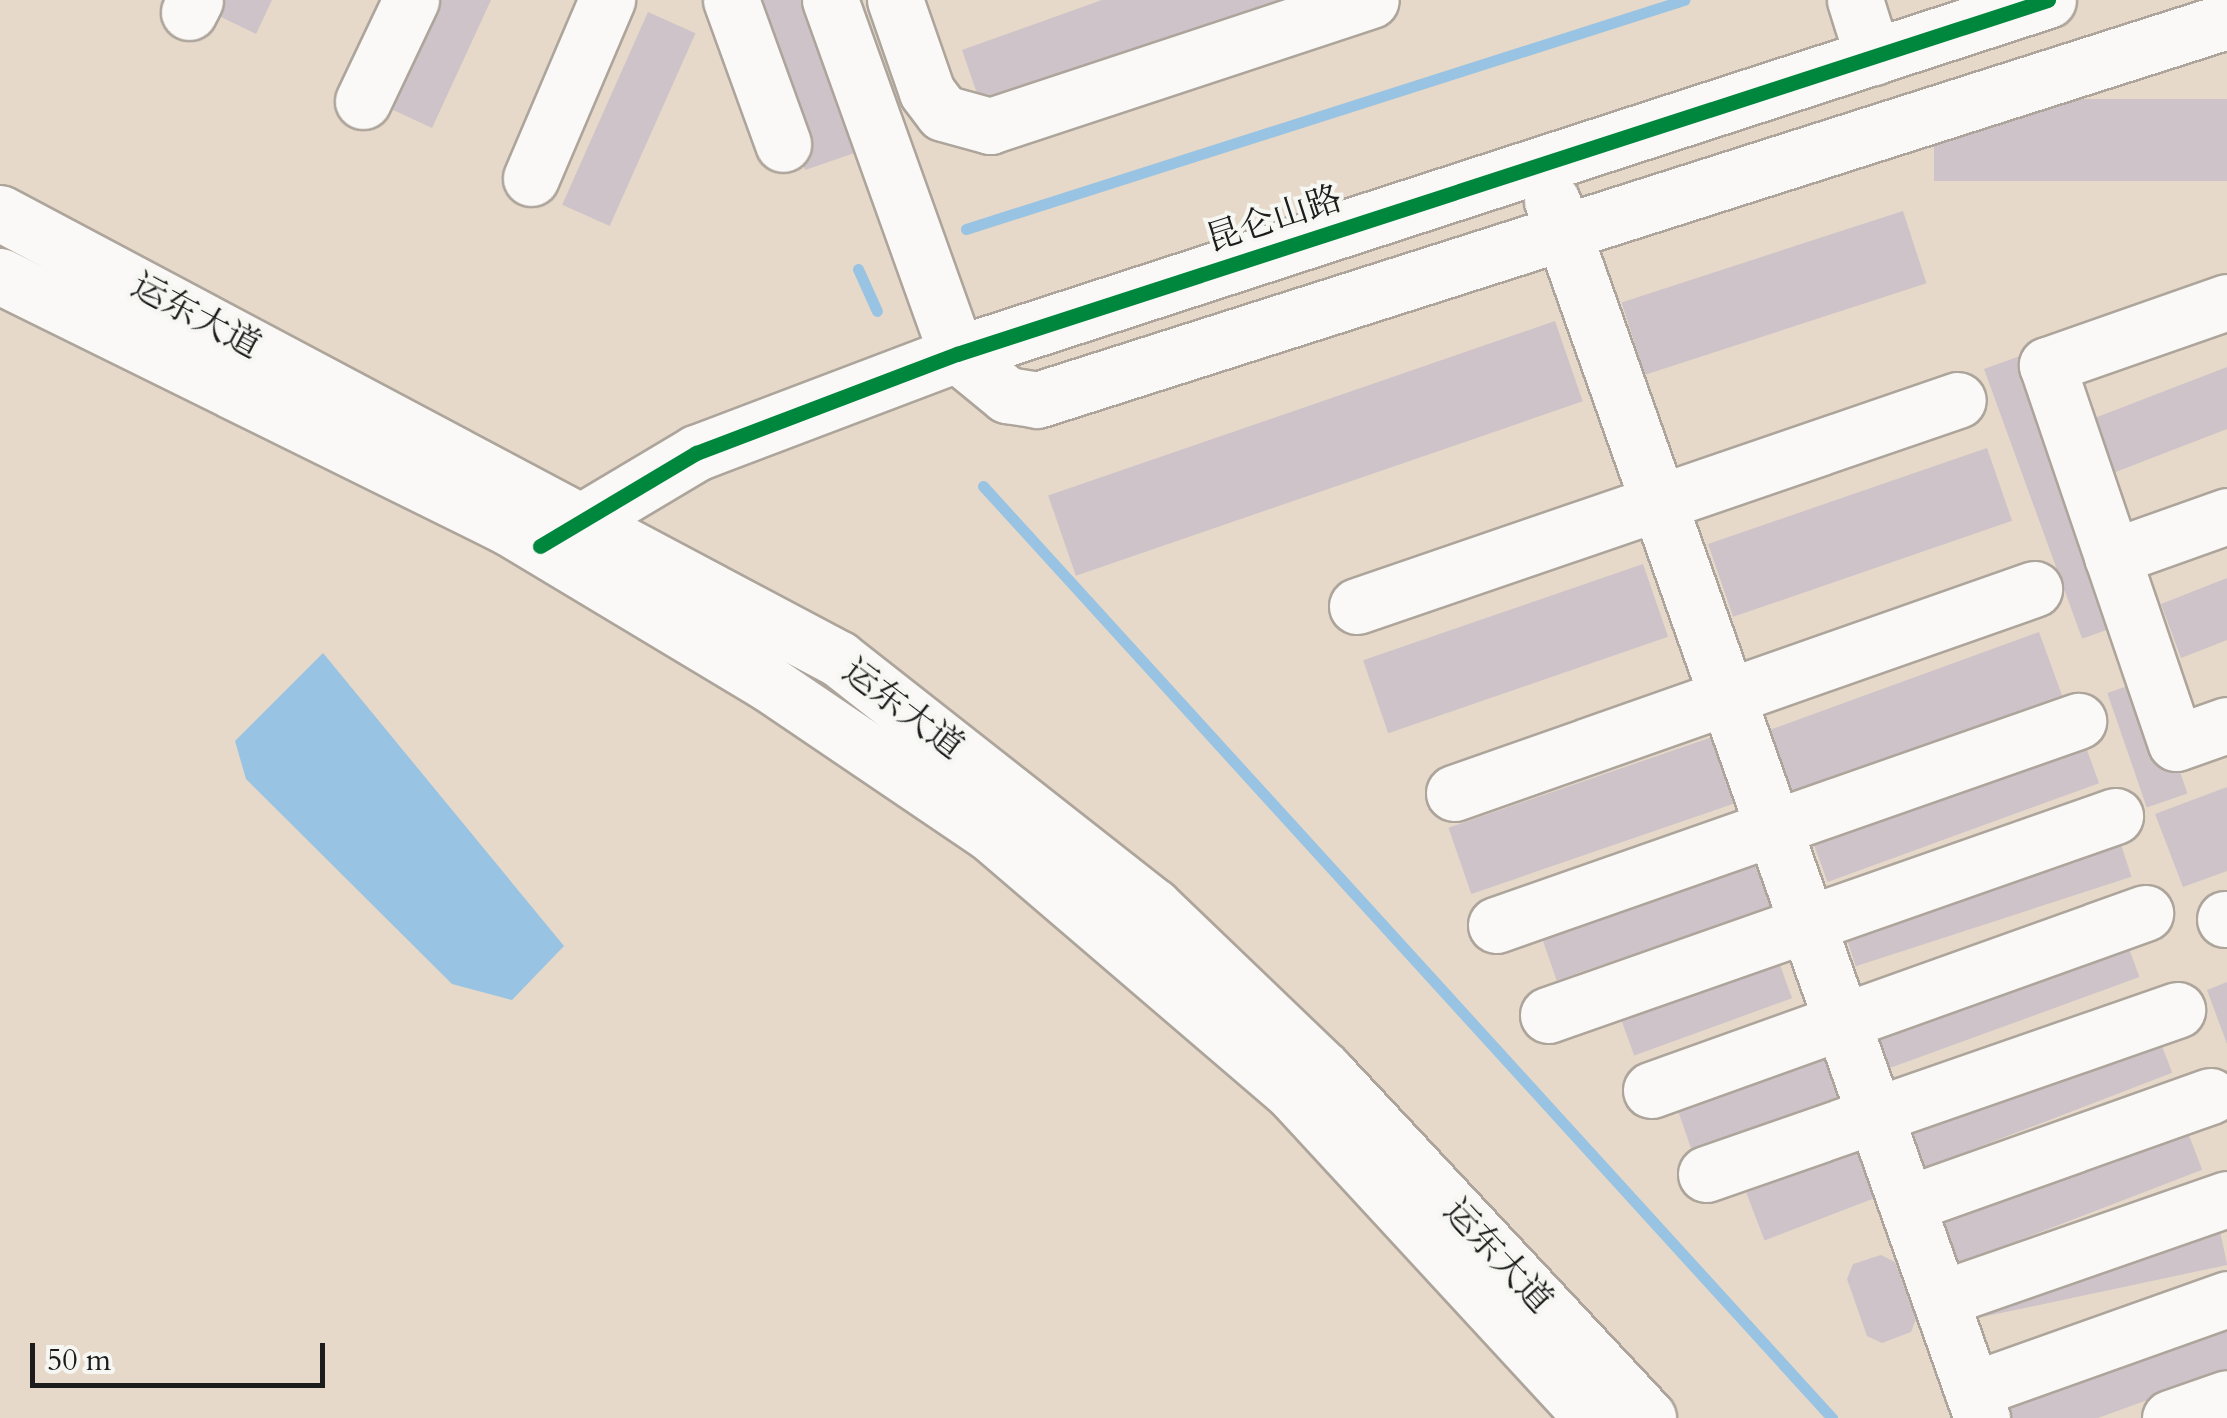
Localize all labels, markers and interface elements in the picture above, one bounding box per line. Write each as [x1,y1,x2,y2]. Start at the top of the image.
street label: 昆仑山路 [1201,177,1347,261]
street label: 运东大道 [124,265,268,367]
street label: 运东大道 [834,650,972,768]
street label: 运东大道 [1435,1190,1561,1322]
scale bar [35,1323,330,1385]
text: 50 m [47,1340,111,1381]

